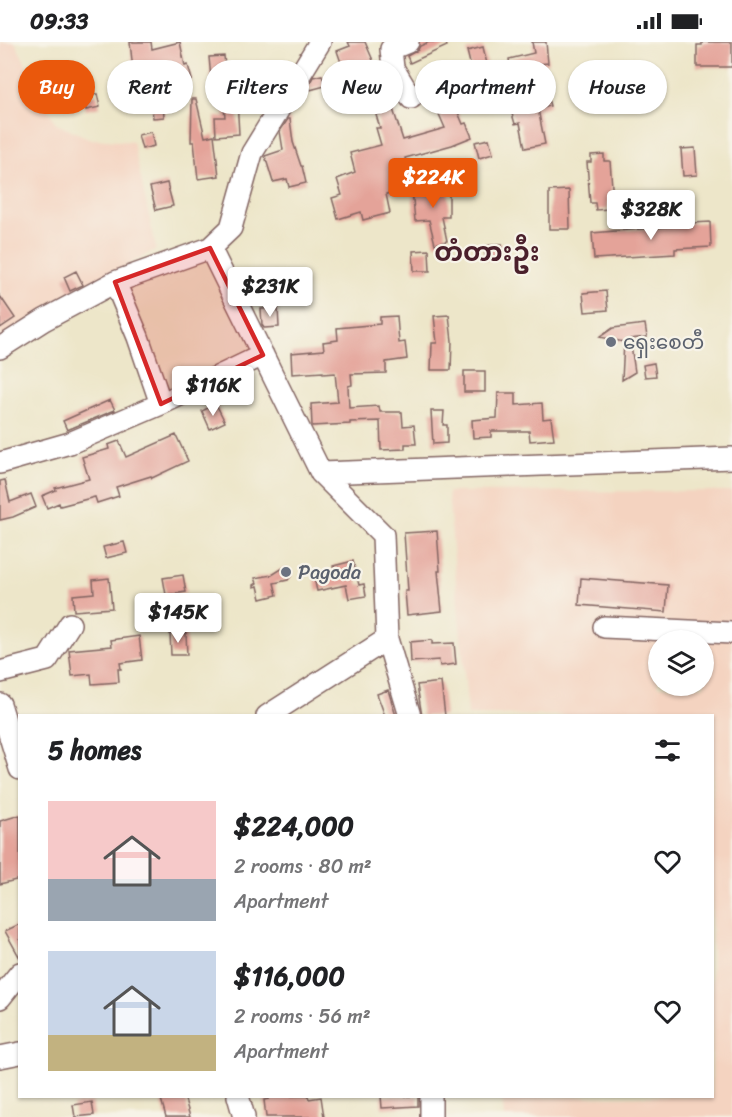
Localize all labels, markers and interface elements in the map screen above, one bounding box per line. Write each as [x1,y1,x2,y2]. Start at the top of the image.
text: 09:33 [30,2,88,41]
chip: Buy [18,60,95,114]
chip: Rent [107,60,193,114]
chip: Filters [205,60,309,114]
chip: New [321,60,403,114]
chip: Apartment [415,60,556,114]
chip: House [568,60,667,114]
pin: $224K [391,158,475,209]
text: $224K [402,160,464,195]
pin: $328K [609,190,693,241]
text: $328K [621,192,681,227]
district label: တံတားဦး [434,229,540,275]
pin: $231K [228,267,312,318]
text: $231K [242,269,298,304]
place label: ရှေးစေတီ [623,325,704,360]
marker: ရှေးစေတီ [604,335,618,349]
pin: $116K [171,366,255,417]
text: $116K [186,368,240,403]
place label: Pagoda [298,555,361,590]
marker: Pagoda [279,565,293,579]
pin: $145K [136,593,220,644]
text: $145K [149,595,207,630]
map controls [648,630,714,696]
button: layers [648,630,714,696]
text: 5 homes [48,727,141,773]
icon: filters [651,734,684,767]
text: $224,000 [234,803,354,849]
icon: home [96,825,168,897]
icon: heart [651,845,684,878]
text: 2 rooms · 80 m² [234,849,372,884]
text: Apartment [234,884,328,919]
text: $116,000 [234,953,345,999]
icon: home [96,975,168,1047]
icon: heart [651,995,684,1028]
text: 2 rooms · 56 m² [234,999,371,1034]
text: Apartment [234,1034,328,1069]

